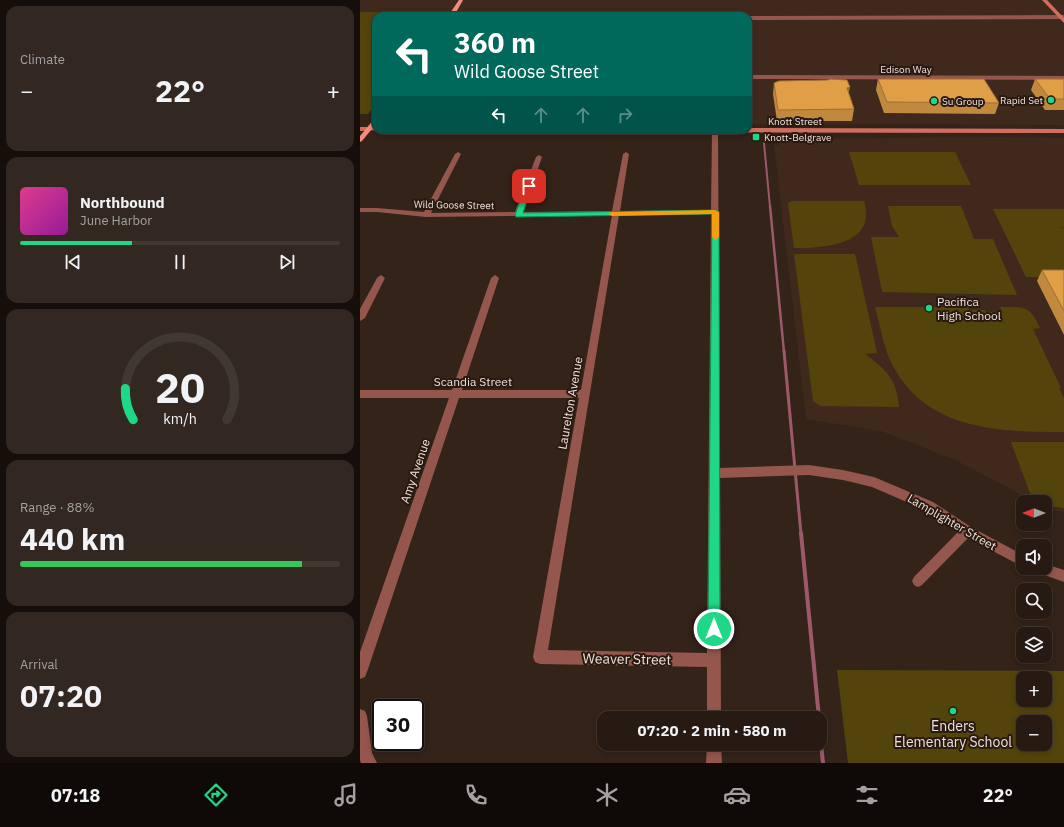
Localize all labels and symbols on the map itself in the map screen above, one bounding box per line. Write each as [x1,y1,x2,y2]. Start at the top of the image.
street label: Edison Way [880,63,932,76]
place label: Rapid Set [1000,94,1043,107]
place label: Su Group [942,95,984,108]
marker: Rapid Set [1046,95,1056,105]
marker: Su Group [929,96,939,106]
street label: Knott Street [768,115,823,128]
place label: Knott-Belgrave [764,131,832,144]
marker: Knott-Belgrave [751,132,761,142]
pin [512,169,546,203]
street label: Wild Goose Street [414,198,495,212]
place label: Pacifica High School [937,294,1001,323]
marker: Pacifica High School [924,303,934,313]
street label: Laurelton Avenue [554,355,586,451]
street label: Scandia Street [434,374,512,389]
street label: Amy Avenue [397,437,433,505]
street label: Lamplighter Street [905,490,999,554]
north arrow [1016,495,1052,531]
position arrow [693,608,735,650]
street label: Weaver Street [583,649,672,669]
speed limit sign: 30 [372,699,424,751]
marker: Enders Elementary School [948,706,958,716]
place label: Enders Elementary School [894,717,1012,751]

